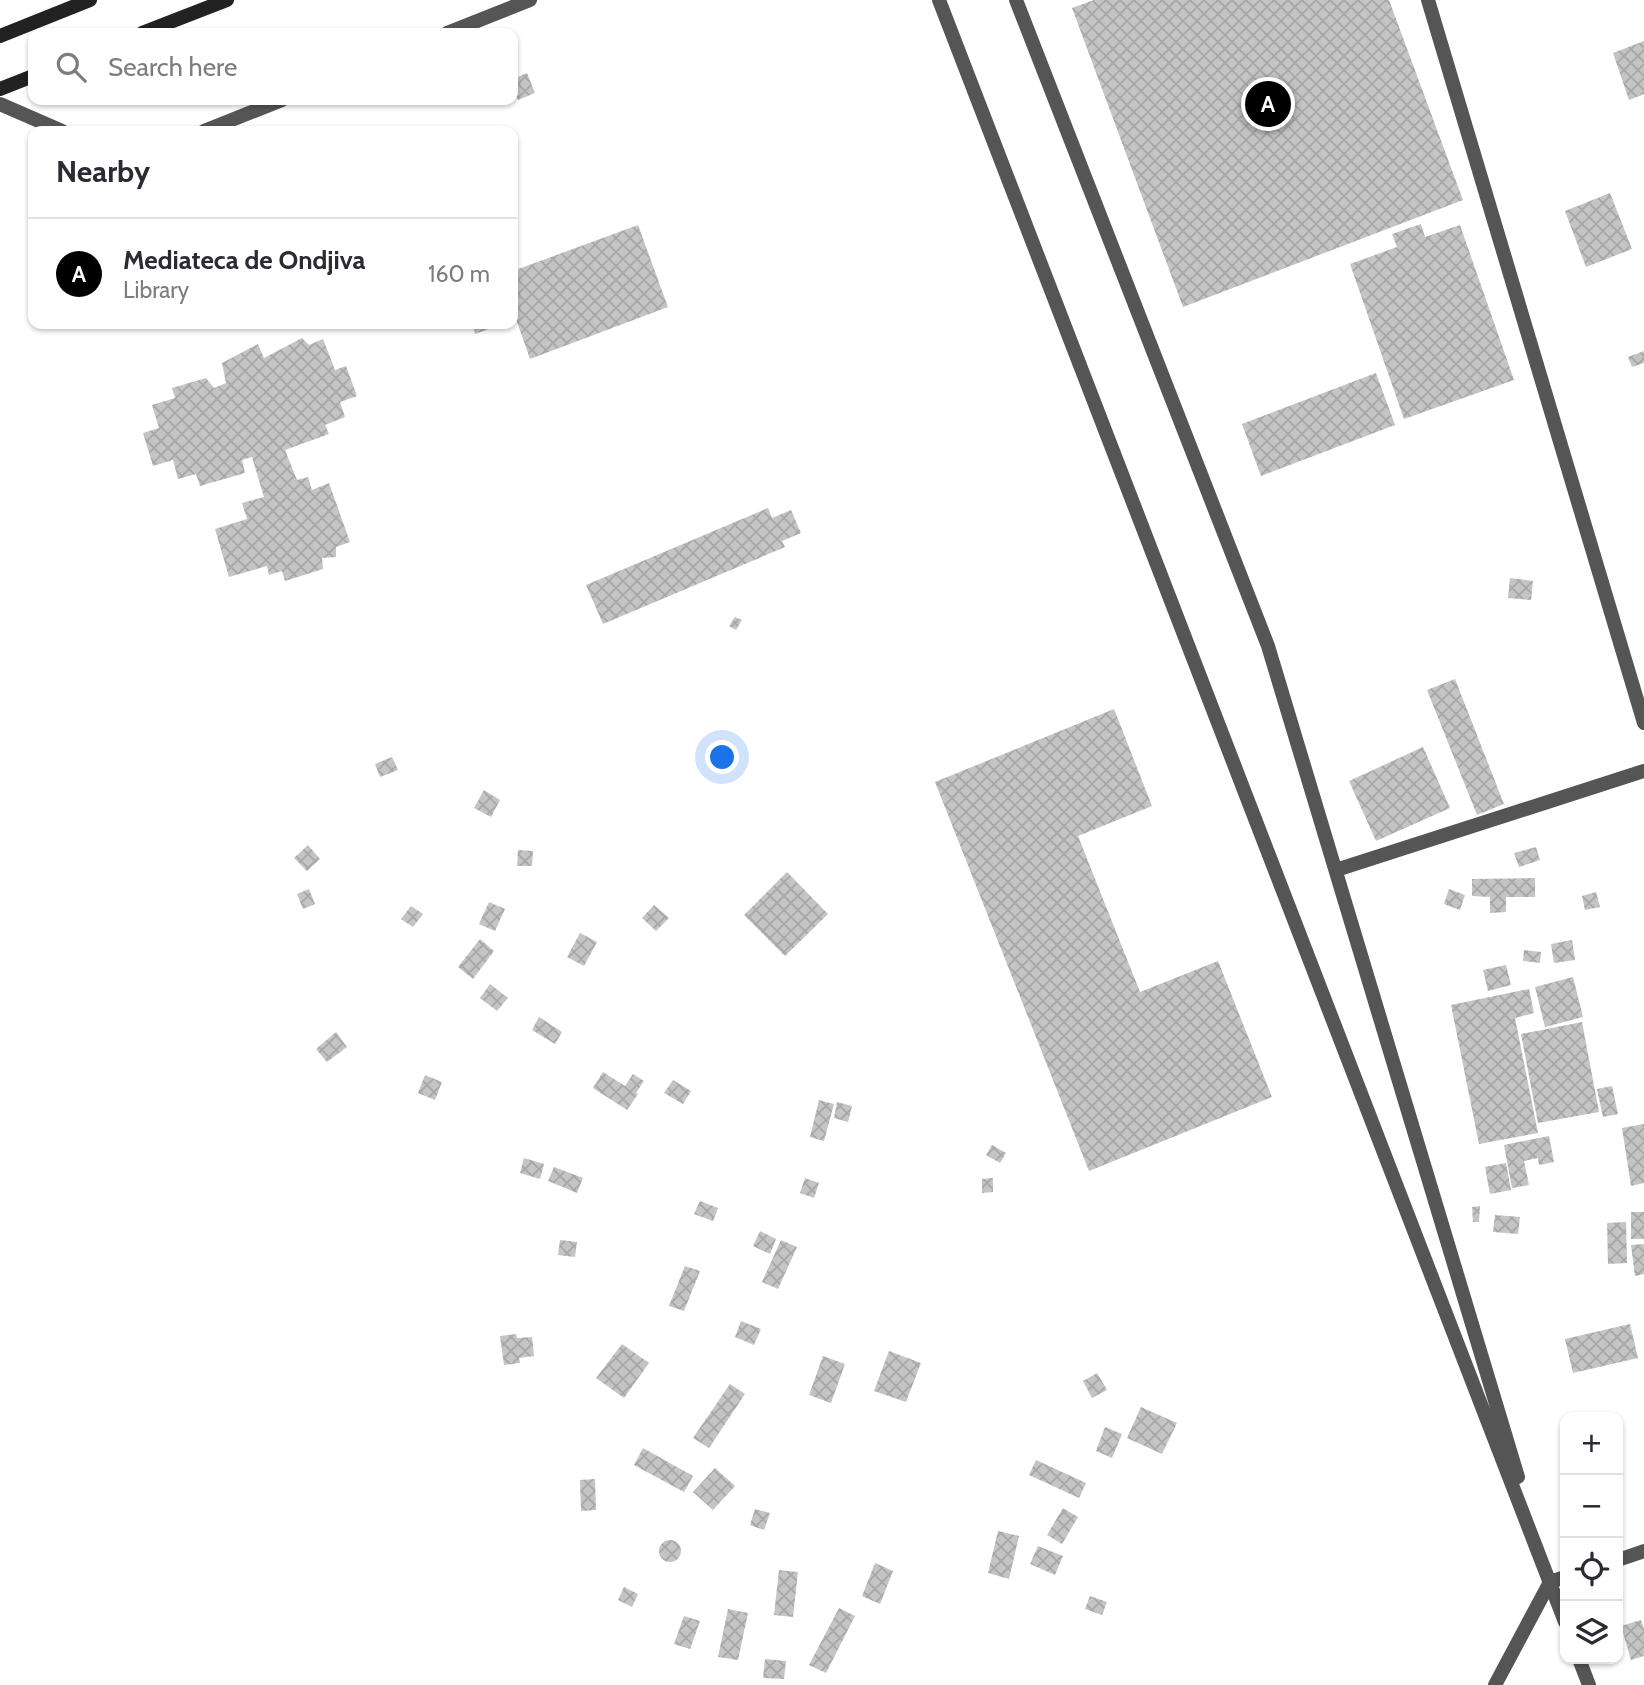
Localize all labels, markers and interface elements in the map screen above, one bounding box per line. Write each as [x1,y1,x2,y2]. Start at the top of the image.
search box [28,28,518,105]
icon: search [52,48,90,86]
text: Search here [108,51,237,83]
pin: A [1245,78,1291,130]
text: Nearby [56,153,150,190]
text: Mediateca de Ondjiva [123,244,366,276]
text: A [72,260,86,288]
text: 160 m [428,260,490,288]
text: Library [123,276,189,304]
your location [705,740,739,774]
map controls [1560,1412,1623,1664]
button: + [1560,1412,1623,1475]
button: − [1560,1475,1623,1538]
button: locate [1560,1538,1623,1601]
button: layers [1560,1601,1623,1664]

